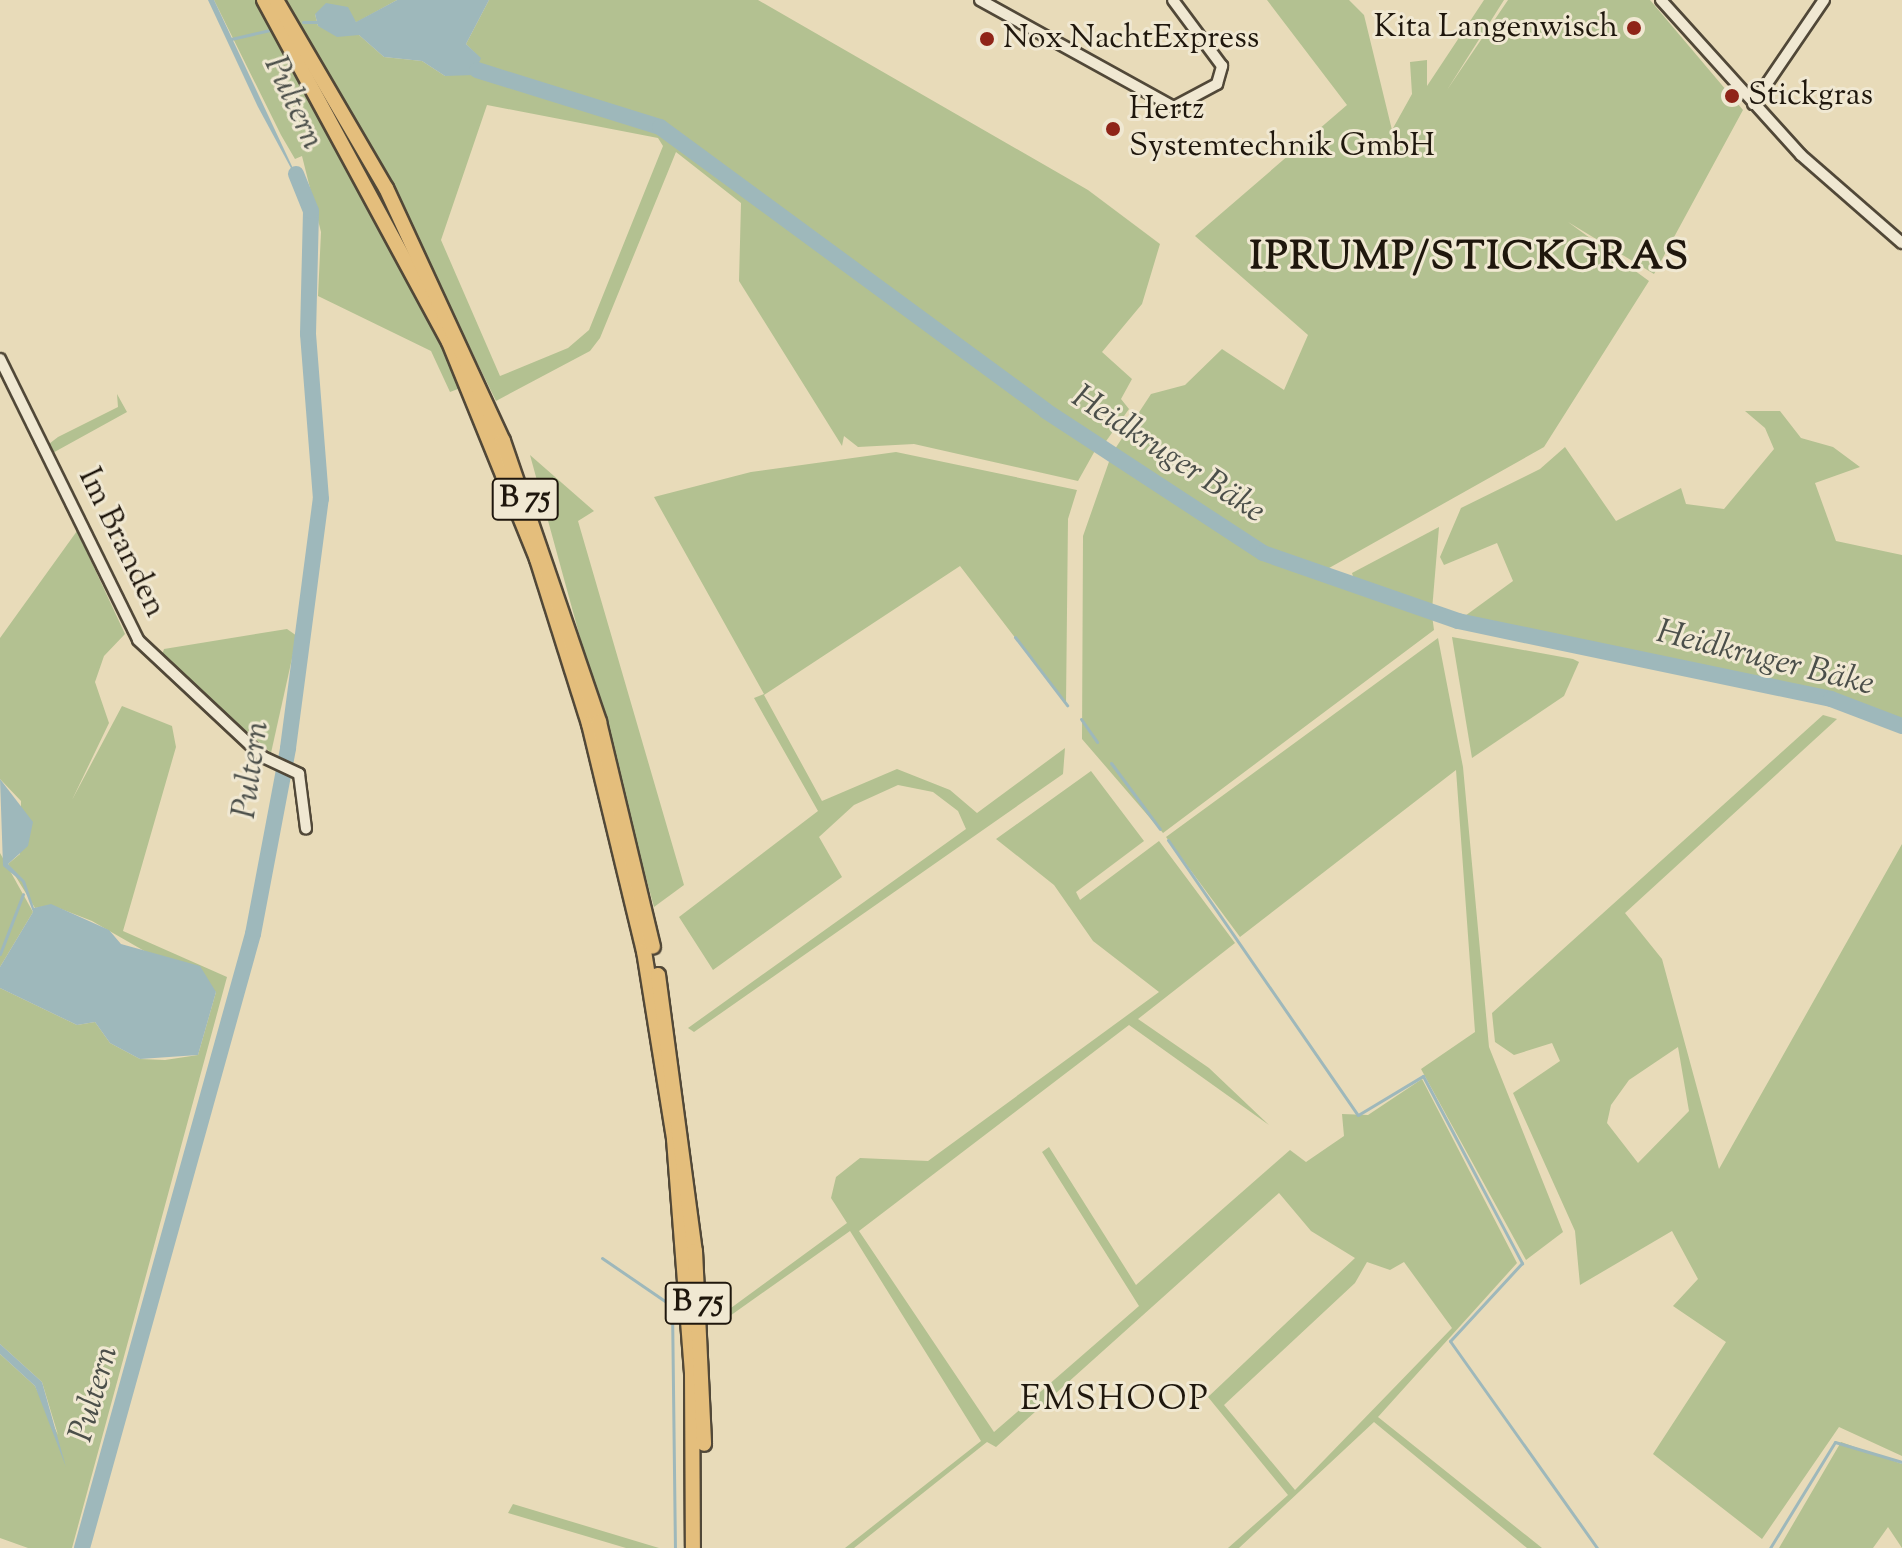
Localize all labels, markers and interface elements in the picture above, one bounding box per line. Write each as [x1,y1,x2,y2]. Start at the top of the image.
place label: Kita Langenwisch [1374,9,1618,47]
marker: Kita Langenwisch [1625,19,1643,37]
place label: Nox NachtExpress [1003,20,1259,58]
marker: Nox NachtExpress [978,30,996,48]
water label: Pultern [254,50,332,156]
place label: Stickgras [1748,77,1873,115]
marker: Stickgras [1723,87,1741,105]
place label: Hertz Systemtechnik GmbH [1129,92,1435,167]
marker: Hertz Systemtechnik GmbH [1104,120,1122,138]
district label: IPRUMP/STICKGRAS [1250,235,1690,283]
water label: Heidkruger Bäke [1064,377,1272,533]
street label: Im Branden [68,462,174,624]
road number: B 75 [491,473,559,525]
water label: Heidkruger Bäke [1652,612,1878,706]
water label: Pultern [225,719,279,821]
road number: B 75 [664,1277,732,1329]
water label: Pultern [62,1341,128,1447]
district label: EMSHOOP [1020,1381,1210,1421]

